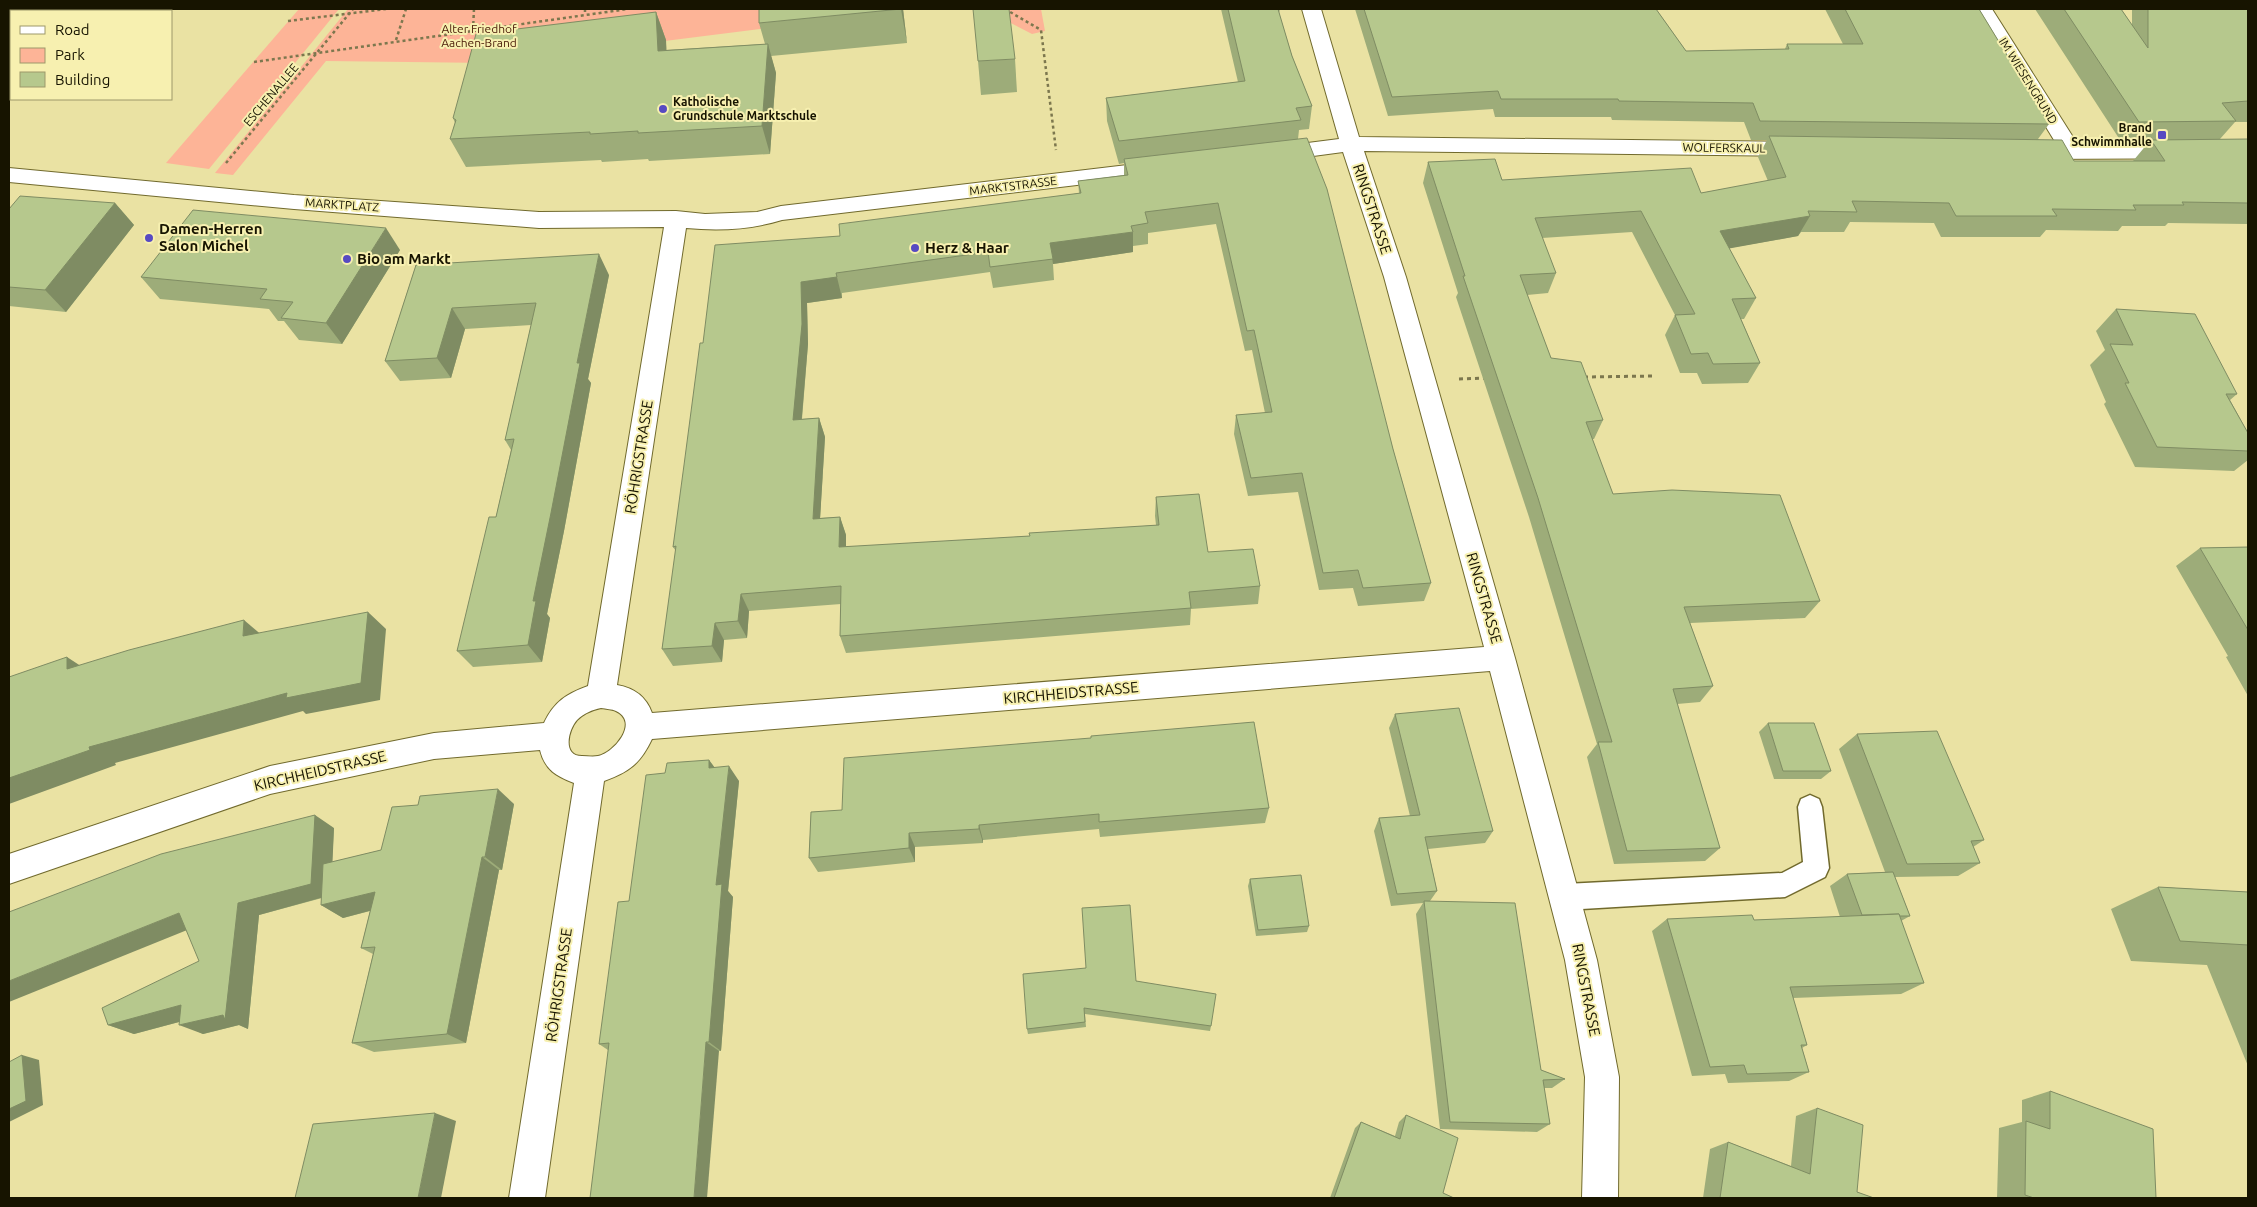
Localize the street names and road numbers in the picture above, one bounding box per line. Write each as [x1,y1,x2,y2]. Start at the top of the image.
street label: IM WIESENGRUND [1997,35,2060,126]
street label: ESCHENALLEE [241,61,301,129]
street label: WOLFERSKAUL [1682,140,1766,155]
street label: RINGSTRASSE [1350,162,1395,256]
street label: MARKTSTRASSE [968,174,1058,197]
street label: MARKTPLATZ [305,195,380,214]
street label: RÖHRIGSTRASSE [621,399,656,515]
street label: RINGSTRASSE [1463,550,1506,645]
street label: KIRCHHEIDSTRASSE [1003,678,1139,707]
street label: KIRCHHEIDSTRASSE [252,747,388,794]
street label: RÖHRIGSTRASSE [542,927,575,1043]
street label: RINGSTRASSE [1569,942,1604,1038]

